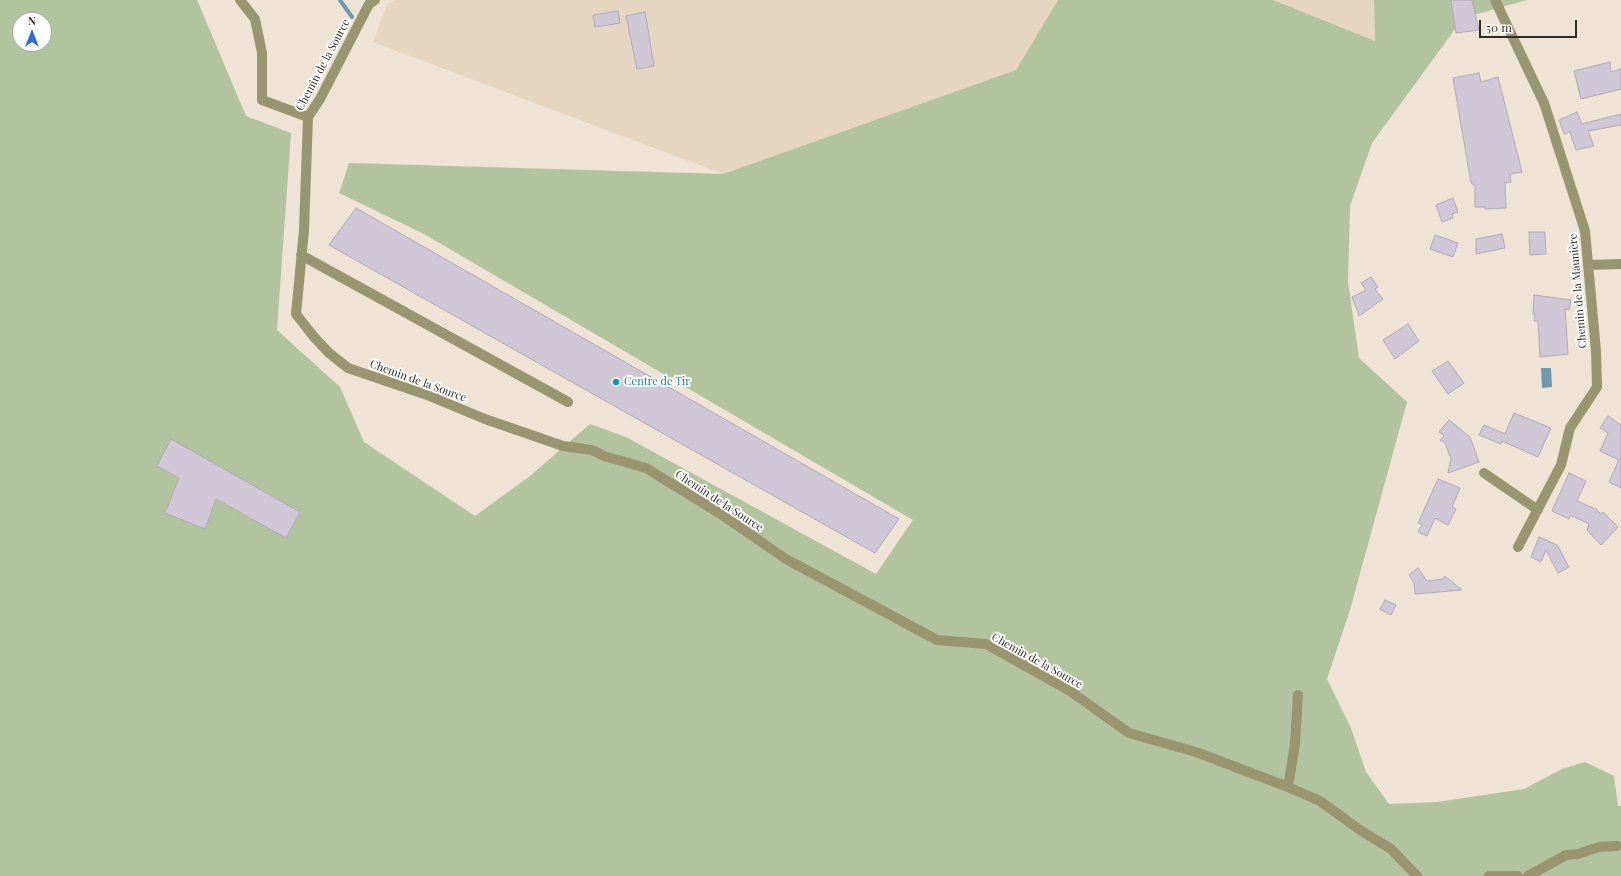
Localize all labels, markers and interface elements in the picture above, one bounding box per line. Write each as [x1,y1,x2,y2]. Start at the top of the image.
north arrow [12,12,52,52]
scale bar [1481,12,1579,38]
text: N [28,13,36,28]
street label: Chemin de la Source [293,17,353,113]
text: 50 m [1486,19,1512,35]
street label: Chemin de la Maunière [1566,233,1590,349]
street label: Chemin de la Source [368,357,468,405]
place label: Centre de Tir [624,375,690,389]
marker: Centre de Tir [611,377,621,387]
street label: Chemin de la Source [673,468,765,534]
street label: Chemin de la Source [989,631,1085,691]

